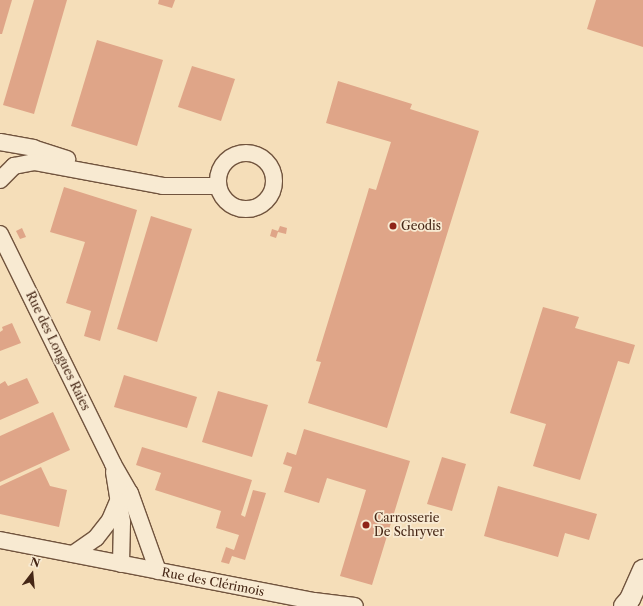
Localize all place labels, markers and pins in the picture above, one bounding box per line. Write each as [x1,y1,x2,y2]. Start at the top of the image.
place label: Geodis [401,219,441,233]
marker: Geodis [388,221,398,231]
place label: Carrosserie De Schryver [374,511,444,539]
marker: Carrosserie De Schryver [361,520,371,530]

